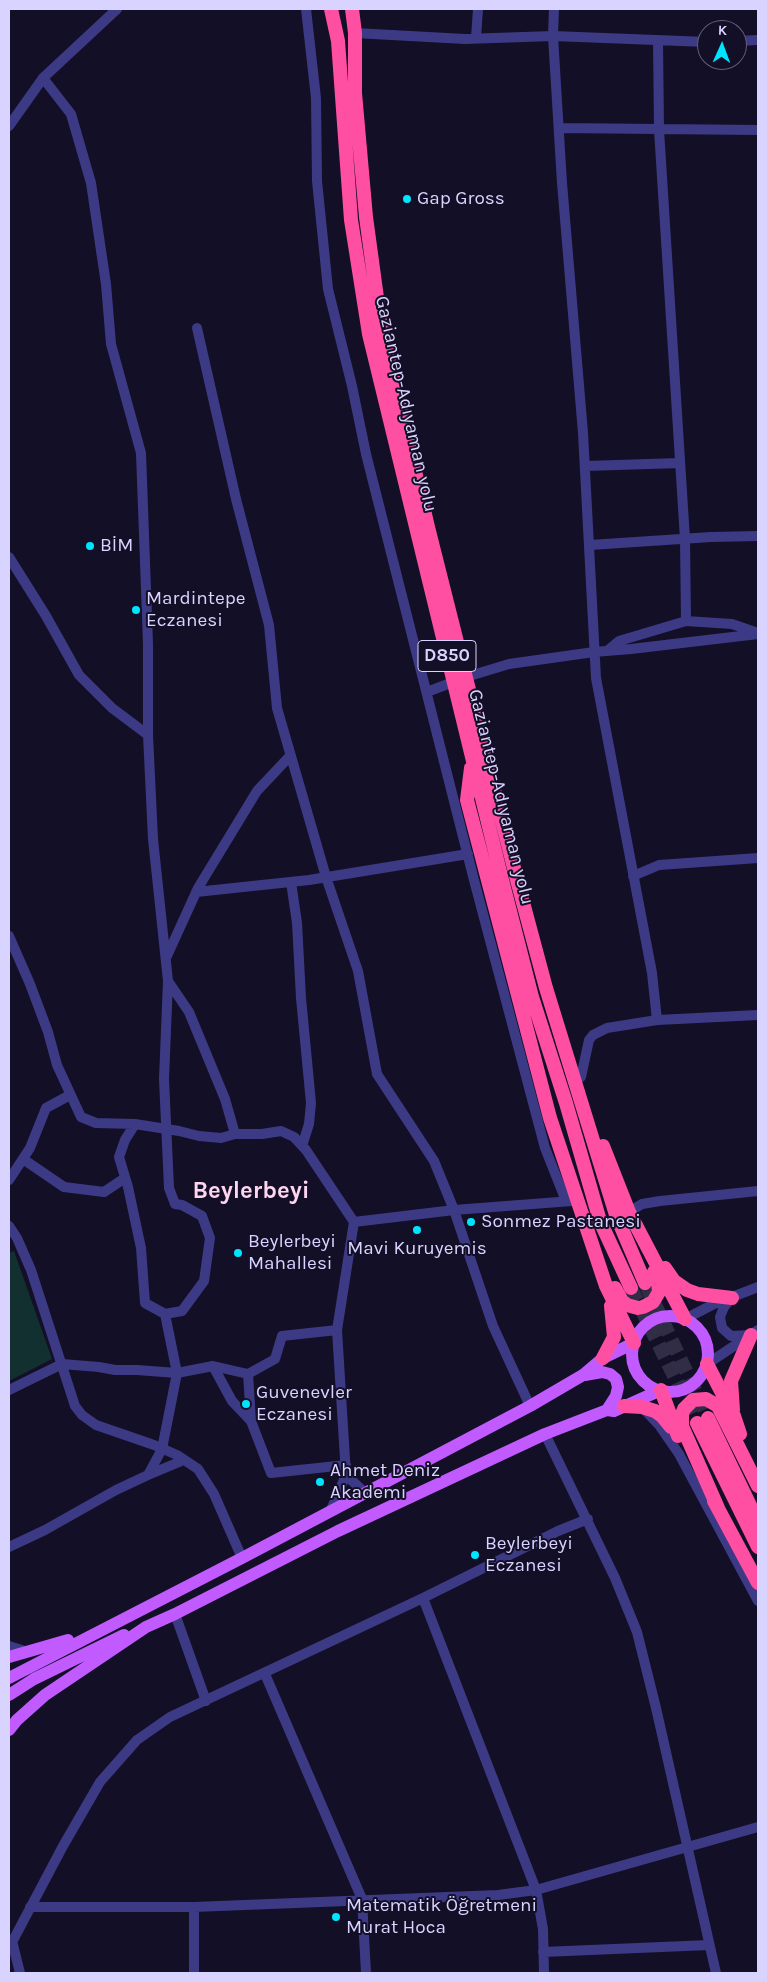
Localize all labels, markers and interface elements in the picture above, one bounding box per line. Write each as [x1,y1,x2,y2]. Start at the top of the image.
north arrow [697,20,747,70]
text: K [718,22,727,39]
place label: Gap Gross [417,188,505,210]
marker: Gap Gross [401,193,413,205]
street label: Gaziantep-Adıyaman yolu [370,294,442,514]
place label: BİM [100,535,133,557]
marker: BİM [84,540,96,552]
place label: Mardintepe Eczanesi [146,588,246,632]
marker: Mardintepe Eczanesi [130,604,142,616]
road number: D850 [418,640,476,671]
street label: Gaziantep-Adıyaman yolu [463,687,539,907]
district label: Beylerbeyi [192,1177,310,1205]
place label: Sonmez Pastanesi [481,1211,641,1233]
marker: Sonmez Pastanesi [465,1216,477,1228]
marker: Mavi Kuruyemis [411,1224,423,1236]
place label: Beylerbeyi Mahallesi [248,1231,336,1275]
place label: Mavi Kuruyemis [347,1238,487,1260]
marker: Beylerbeyi Mahallesi [232,1247,244,1259]
place label: Guvenevler Eczanesi [256,1382,352,1426]
marker: Guvenevler Eczanesi [240,1398,252,1410]
place label: Ahmet Deniz Akademi [330,1460,440,1504]
marker: Ahmet Deniz Akademi [314,1476,326,1488]
place label: Beylerbeyi Eczanesi [485,1533,573,1577]
marker: Beylerbeyi Eczanesi [469,1549,481,1561]
place label: Matematik Öğretmeni Murat Hoca [346,1895,537,1939]
marker: Matematik Öğretmeni Murat Hoca [330,1911,342,1923]

